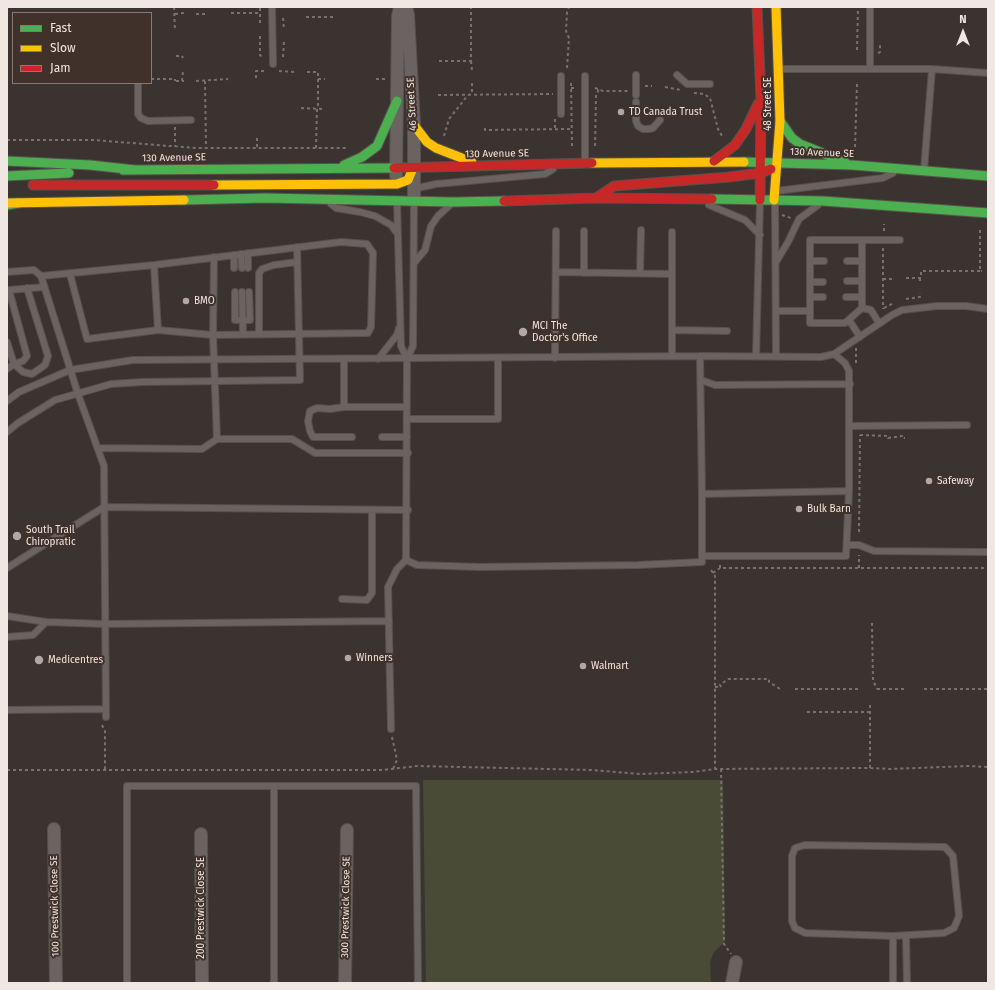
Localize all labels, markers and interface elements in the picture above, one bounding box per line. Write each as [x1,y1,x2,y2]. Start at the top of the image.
legend [12,12,152,84]
north arrow [943,12,983,52]
text: N [959,13,967,26]
text: Fast [50,21,72,35]
text: Slow [50,41,76,55]
text: Jam [50,61,70,75]
street label: 46 Street SE [405,77,419,131]
street label: 48 Street SE [762,77,774,131]
place label: TD Canada Trust [629,106,702,118]
marker: TD Canada Trust [616,107,626,117]
street label: 130 Avenue SE [790,146,854,160]
street label: 130 Avenue SE [465,147,529,161]
street label: 130 Avenue SE [142,151,206,165]
place label: BMO [194,295,215,307]
marker: BMO [181,296,191,306]
place label: MCI The Doctor's Office [532,320,598,344]
marker: MCI The Doctor's Office [517,326,529,338]
place label: Safeway [937,475,974,487]
marker: Safeway [924,476,934,486]
place label: Bulk Barn [807,503,851,515]
marker: Bulk Barn [794,504,804,514]
place label: South Trail Chiropratic [26,524,76,548]
marker: South Trail Chiropratic [11,530,23,542]
place label: Winners [356,652,393,664]
marker: Winners [343,653,353,663]
marker: Medicentres [33,654,45,666]
place label: Medicentres [48,654,103,666]
place label: Walmart [591,660,629,672]
marker: Walmart [578,661,588,671]
street label: 100 Prestwick Close SE [48,855,62,957]
street label: 300 Prestwick Close SE [339,856,353,958]
street label: 200 Prestwick Close SE [195,857,207,959]

